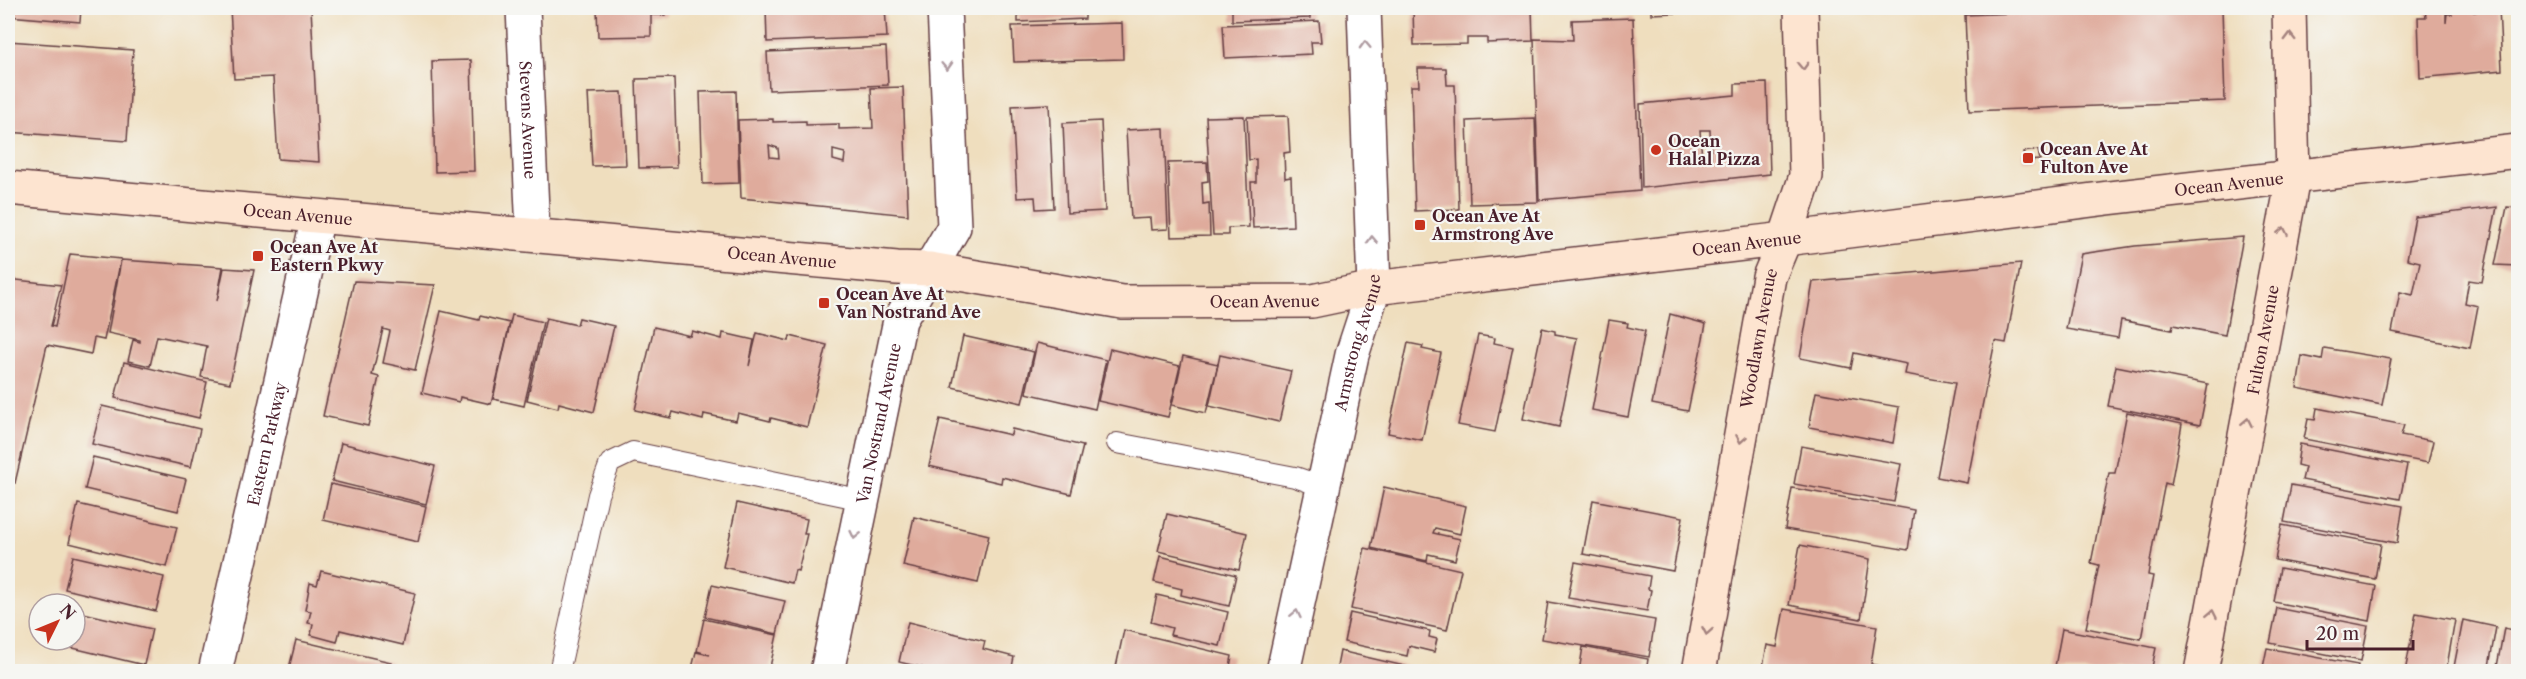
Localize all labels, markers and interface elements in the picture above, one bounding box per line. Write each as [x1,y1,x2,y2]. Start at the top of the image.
one-way arrow [2284,32,2296,41]
one-way arrow [1359,40,1372,49]
street label: Stevens Avenue [515,60,541,180]
one-way arrow [941,61,953,70]
one-way arrow [1796,61,1809,70]
place label: Ocean Halal Pizza [1668,131,1761,169]
place label: Ocean Ave At Fulton Ave [2040,139,2149,177]
marker: Ocean Halal Pizza [1649,143,1663,157]
marker: Ocean Ave At Fulton Ave [2021,151,2035,165]
street label: Ocean Avenue [2173,168,2285,200]
street label: Ocean Avenue [242,200,353,229]
place label: Ocean Ave At Armstrong Ave [1431,206,1554,244]
marker: Ocean Ave At Armstrong Ave [1413,218,1427,232]
one-way arrow [2276,226,2289,236]
street label: Ocean Avenue [1691,227,1802,260]
one-way arrow [1366,235,1378,244]
place label: Ocean Ave At Eastern Pkwy [270,237,385,275]
street label: Ocean Avenue [726,242,837,272]
marker: Ocean Ave At Eastern Pkwy [251,249,265,263]
street label: Woodlawn Avenue [1736,265,1782,411]
street label: Armstrong Avenue [1330,274,1385,414]
street label: Fulton Avenue [2243,283,2283,396]
place label: Ocean Ave At Van Nostrand Ave [835,284,981,322]
street label: Ocean Avenue [1210,290,1321,312]
marker: Ocean Ave At Van Nostrand Ave [817,296,831,310]
street label: Van Nostrand Avenue [852,341,905,506]
street label: Eastern Parkway [243,379,291,508]
one-way arrow [2241,418,2253,427]
one-way arrow [1735,434,1747,444]
one-way arrow [849,530,862,540]
north arrow [27,592,87,652]
text: N [56,600,80,624]
one-way arrow [2205,609,2218,619]
one-way arrow [1289,610,1302,620]
scale bar [2307,613,2414,651]
text: 20 m [2316,623,2360,645]
one-way arrow [1701,626,1713,636]

